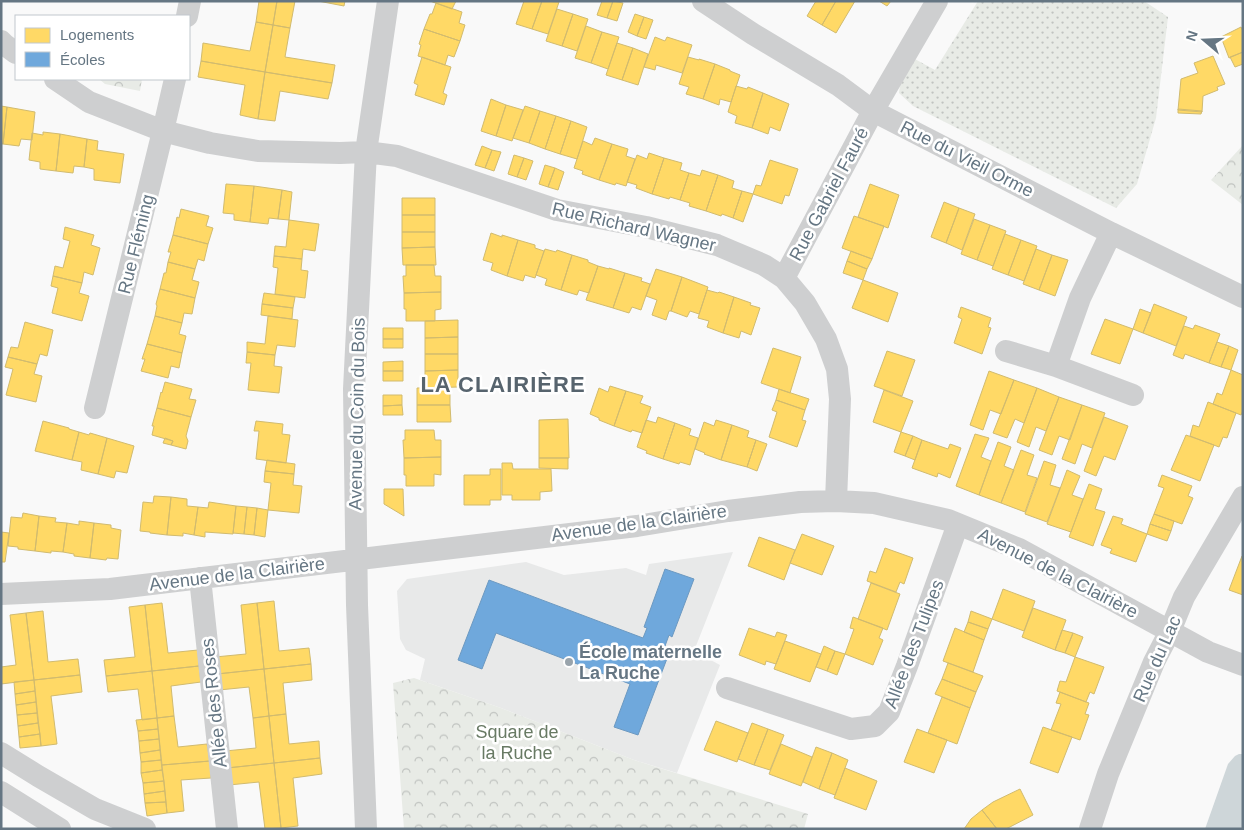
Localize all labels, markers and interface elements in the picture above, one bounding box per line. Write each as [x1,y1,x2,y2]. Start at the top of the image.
legend [15,15,190,80]
north arrow [1179,15,1229,65]
text: Logements [60,26,134,43]
text: N [1182,28,1201,43]
text: Écoles [60,51,105,68]
street label: Rue du Vieil Orme [897,117,1037,201]
street label: Rue Gabriel Fauré [785,124,873,264]
street label: Rue Fléming [114,192,158,296]
street label: Rue Richard Wagner [550,198,718,256]
street label: Avenue du Coin du Bois [345,317,369,511]
district label: LA CLAIRIÈRE [420,372,586,397]
street label: Avenue de la Clairière [550,501,728,545]
street label: Avenue de la Clairière [975,524,1141,622]
street label: Avenue de la Clairière [148,553,326,595]
street label: Allée des Tulipes [880,577,948,711]
street label: Rue du Lac [1129,613,1185,705]
street label: Allée des Roses [197,637,231,769]
place label: École maternelle La Ruche [579,641,722,683]
marker: École maternelle La Ruche [563,656,575,668]
park label: Square de la Ruche [475,722,559,763]

